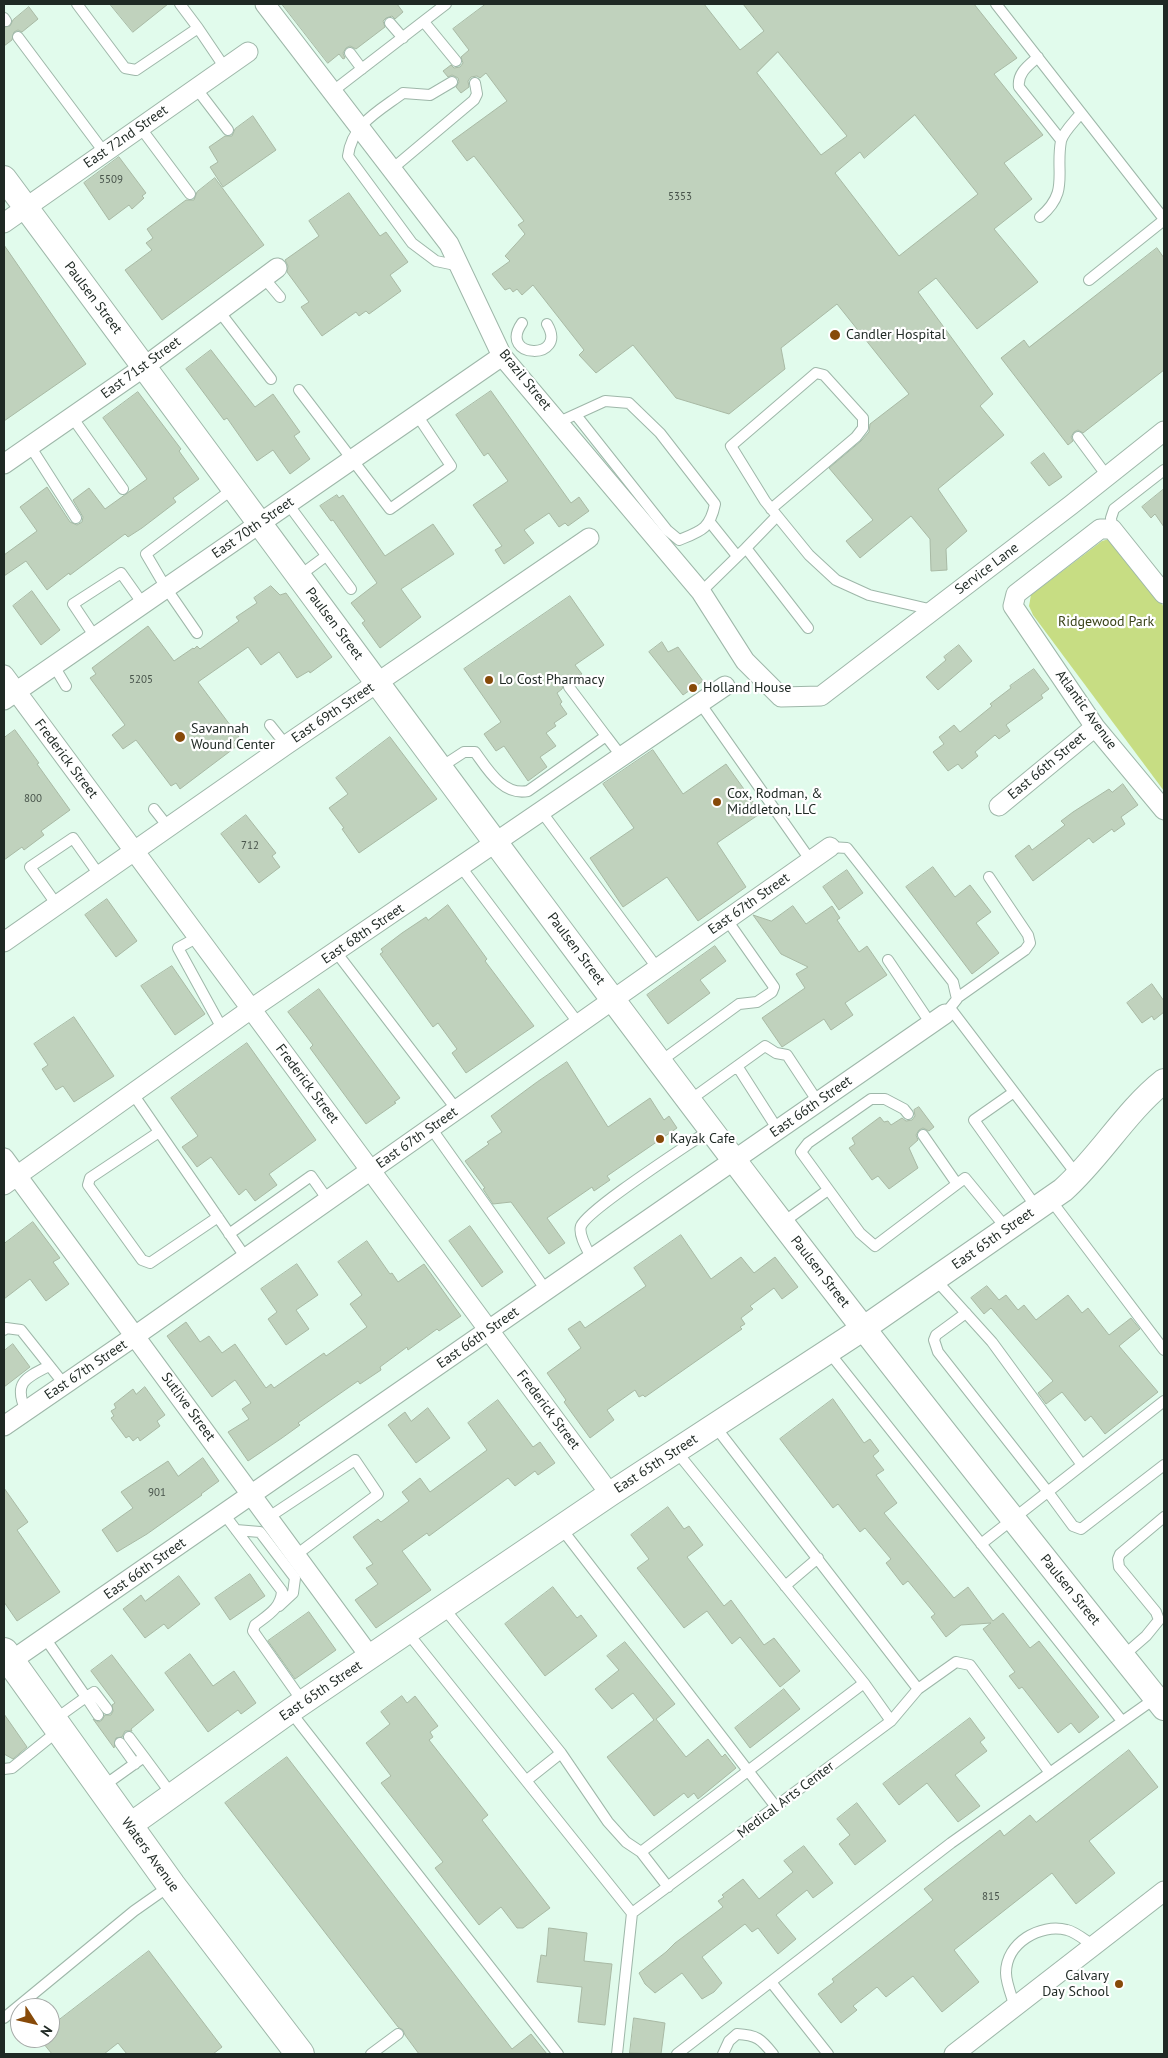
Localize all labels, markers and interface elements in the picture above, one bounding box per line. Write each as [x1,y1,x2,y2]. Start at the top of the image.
street label: East 72nd Street [81,102,171,172]
house number: 5509 [99,173,123,187]
house number: 5353 [668,190,692,204]
street label: Paulsen Street [60,259,126,337]
place label: Candler Hospital [846,327,945,343]
marker: Candler Hospital [828,328,842,342]
street label: East 71st Street [98,334,184,402]
street label: Brazil Street [495,346,555,414]
street label: East 70th Street [209,494,297,562]
street label: Service Lane [952,540,1022,598]
street label: Paulsen Street [301,585,367,663]
park label: Ridgewood Park [1058,614,1154,630]
street label: Atlantic Avenue [1052,667,1120,753]
place label: Lo Cost Pharmacy [499,672,604,688]
house number: 5205 [129,673,153,687]
marker: Lo Cost Pharmacy [483,674,495,686]
street label: East 69th Street [289,679,377,747]
place label: Holland House [703,680,791,696]
marker: Holland House [687,682,699,694]
street label: Frederick Street [31,716,101,802]
place label: Savannah Wound Center [191,721,275,754]
street label: East 66th Street [1005,729,1089,803]
marker: Savannah Wound Center [173,730,187,744]
place label: Cox, Rodman, & Middleton, LLC [727,786,823,819]
house number: 800 [24,792,42,806]
marker: Cox, Rodman, & Middleton, LLC [711,796,723,808]
house number: 712 [241,839,259,853]
street label: East 67th Street [705,870,793,938]
street label: East 68th Street [319,900,407,968]
street label: Paulsen Street [543,910,609,988]
street label: Frederick Street [272,1041,342,1127]
street label: East 66th Street [767,1073,855,1141]
street label: East 67th Street [373,1104,461,1172]
place label: Kayak Cafe [670,1131,735,1147]
marker: Kayak Cafe [654,1133,666,1145]
street label: East 65th Street [949,1205,1037,1273]
street label: Paulsen Street [787,1233,853,1311]
street label: East 66th Street [434,1304,522,1372]
street label: East 67th Street [42,1336,130,1404]
street label: Frederick Street [513,1367,583,1453]
street label: Sutlive Street [157,1369,219,1445]
street label: East 65th Street [611,1431,701,1497]
house number: 901 [148,1486,166,1500]
street label: East 66th Street [101,1535,189,1603]
street label: Paulsen Street [1036,1551,1104,1629]
street label: East 65th Street [277,1657,365,1725]
street label: Medical Arts Center [734,1758,838,1842]
street label: Waters Avenue [117,1815,183,1895]
house number: 815 [982,1890,1000,1904]
place label: Calvary Day School [1042,1968,1109,2000]
marker: Calvary Day School [1113,1978,1125,1990]
north arrow [10,1998,60,2048]
text: N [36,2022,56,2040]

